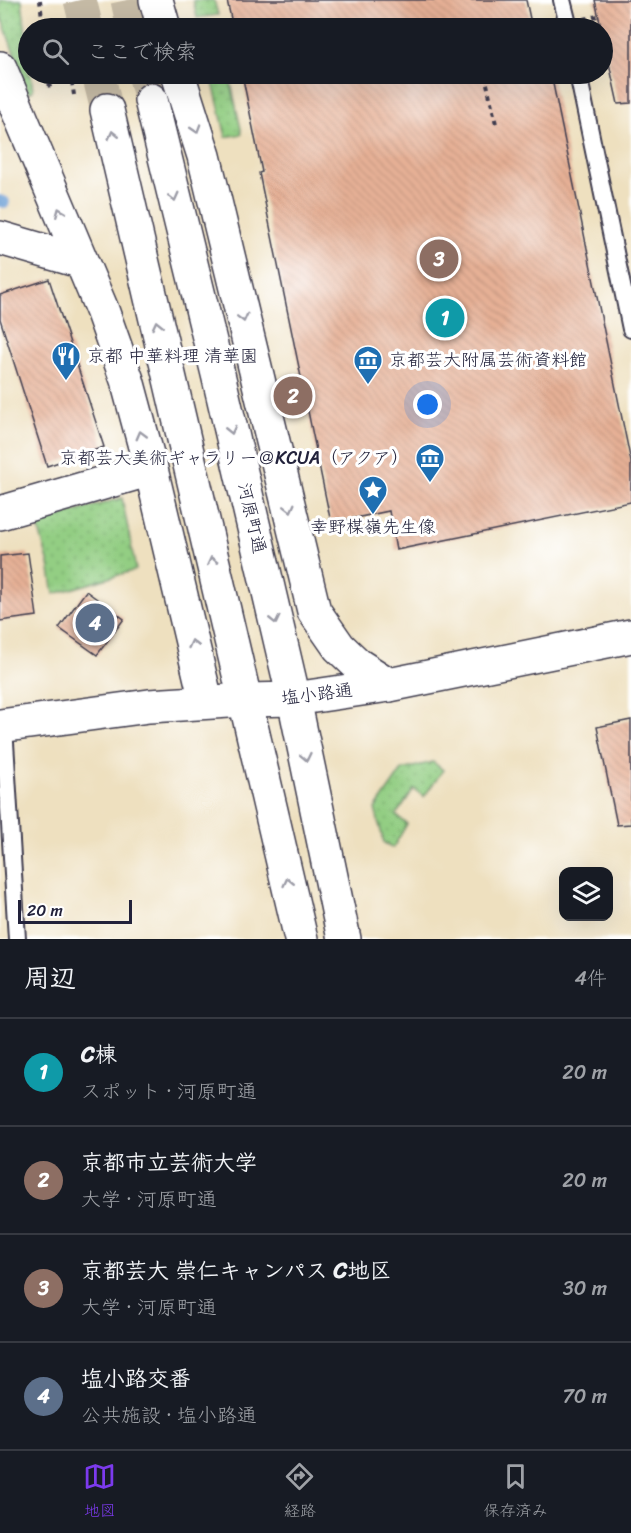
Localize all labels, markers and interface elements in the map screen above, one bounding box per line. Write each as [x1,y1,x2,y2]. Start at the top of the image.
search box [18,18,613,84]
text: ここで検索 [87,32,197,71]
icon: search [39,35,72,68]
one-way arrow [189,123,201,134]
one-way arrow [107,131,120,141]
one-way arrow [167,192,180,202]
one-way arrow [55,208,67,219]
pin: 3 [420,236,458,282]
pin: 1 [426,296,464,340]
one-way arrow [236,313,249,323]
one-way arrow [151,321,164,331]
restaurant icon: 京都 中華料理 清華園 [50,340,82,382]
place label: 京都 中華料理 清華園 [87,340,258,372]
museum icon: 京都芸大附属芸術資料館 [352,344,384,386]
place label: 京都芸大附属芸術資料館 [389,344,587,376]
pin: 2 [274,374,312,418]
your location [413,390,442,419]
one-way arrow [224,425,237,435]
one-way arrow [136,430,149,440]
place label: 京都芸大美術ギャラリー＠KCUA（アクア） [59,442,409,474]
museum icon: 京都芸大美術ギャラリー＠KCUA（アクア） [414,442,446,484]
place icon: 幸野楳嶺先生像 [357,474,389,516]
street label: 河原町通 [228,479,276,557]
one-way arrow [282,502,295,512]
place label: 幸野楳嶺先生像 [310,511,436,543]
one-way arrow [206,556,219,566]
pin: 4 [76,600,115,646]
one-way arrow [268,615,281,625]
one-way arrow [187,640,200,650]
street label: 塩小路通 [279,674,355,714]
one-way arrow [299,751,312,761]
map controls [559,867,613,921]
button: layers [559,867,613,921]
one-way arrow [282,877,295,887]
text: 20 m [27,896,63,925]
scale bar [18,897,132,924]
text: 周辺 [24,955,76,1001]
text: 4件 [575,961,607,996]
text: C棟 [81,1035,117,1074]
text: 1 [39,1055,48,1090]
text: 20 m [562,1055,607,1090]
text: スポット · 河原町通 [81,1074,257,1109]
text: 京都市立芸術大学 [81,1143,257,1182]
text: 2 [38,1163,49,1198]
text: 20 m [562,1163,607,1198]
text: 大学 · 河原町通 [81,1182,217,1217]
text: 京都芸大 崇仁キャンパス C地区 [81,1251,391,1290]
text: 3 [38,1271,49,1306]
text: 30 m [563,1271,607,1306]
text: 大学 · 河原町通 [81,1290,217,1325]
text: 塩小路交番 [81,1359,191,1398]
text: 4 [37,1379,50,1414]
text: 70 m [562,1379,607,1414]
text: 公共施設 · 塩小路通 [81,1398,257,1433]
tab: 地図 [83,1460,116,1525]
tab: 経路 [283,1460,316,1525]
tab: 保存済み [483,1460,547,1525]

